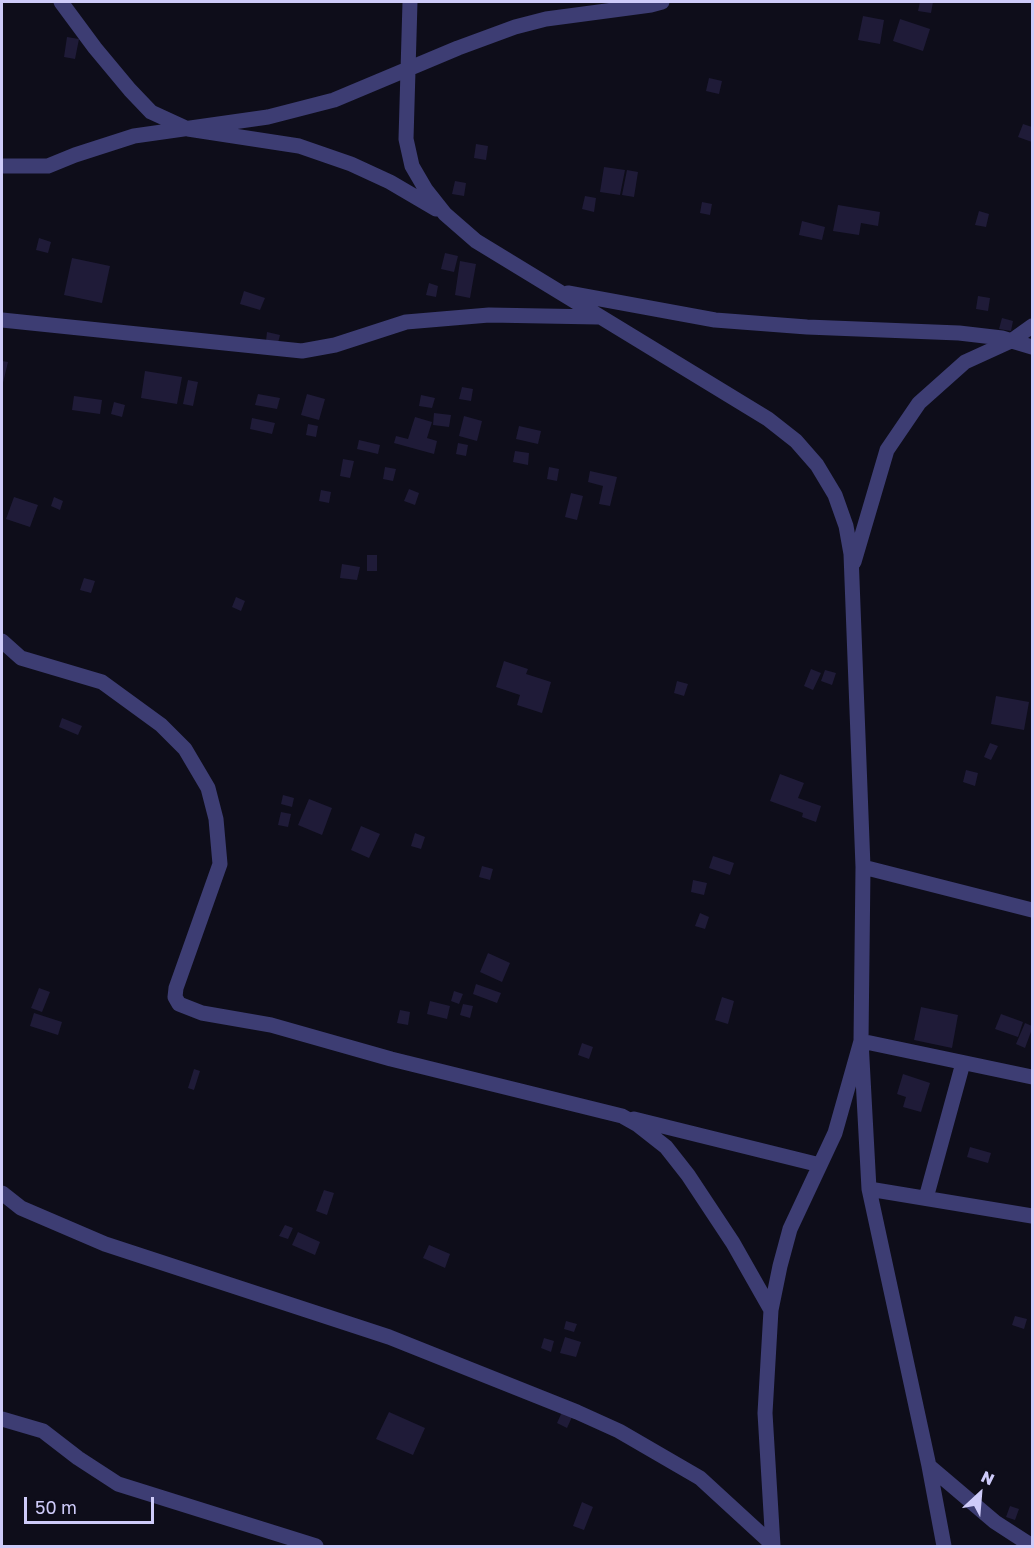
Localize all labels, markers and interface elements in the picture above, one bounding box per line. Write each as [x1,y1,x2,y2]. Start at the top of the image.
north arrow [950,1464,1010,1524]
text: N [978,1466,998,1489]
scale bar [27,1485,158,1523]
text: 50 m [35,1496,77,1518]

